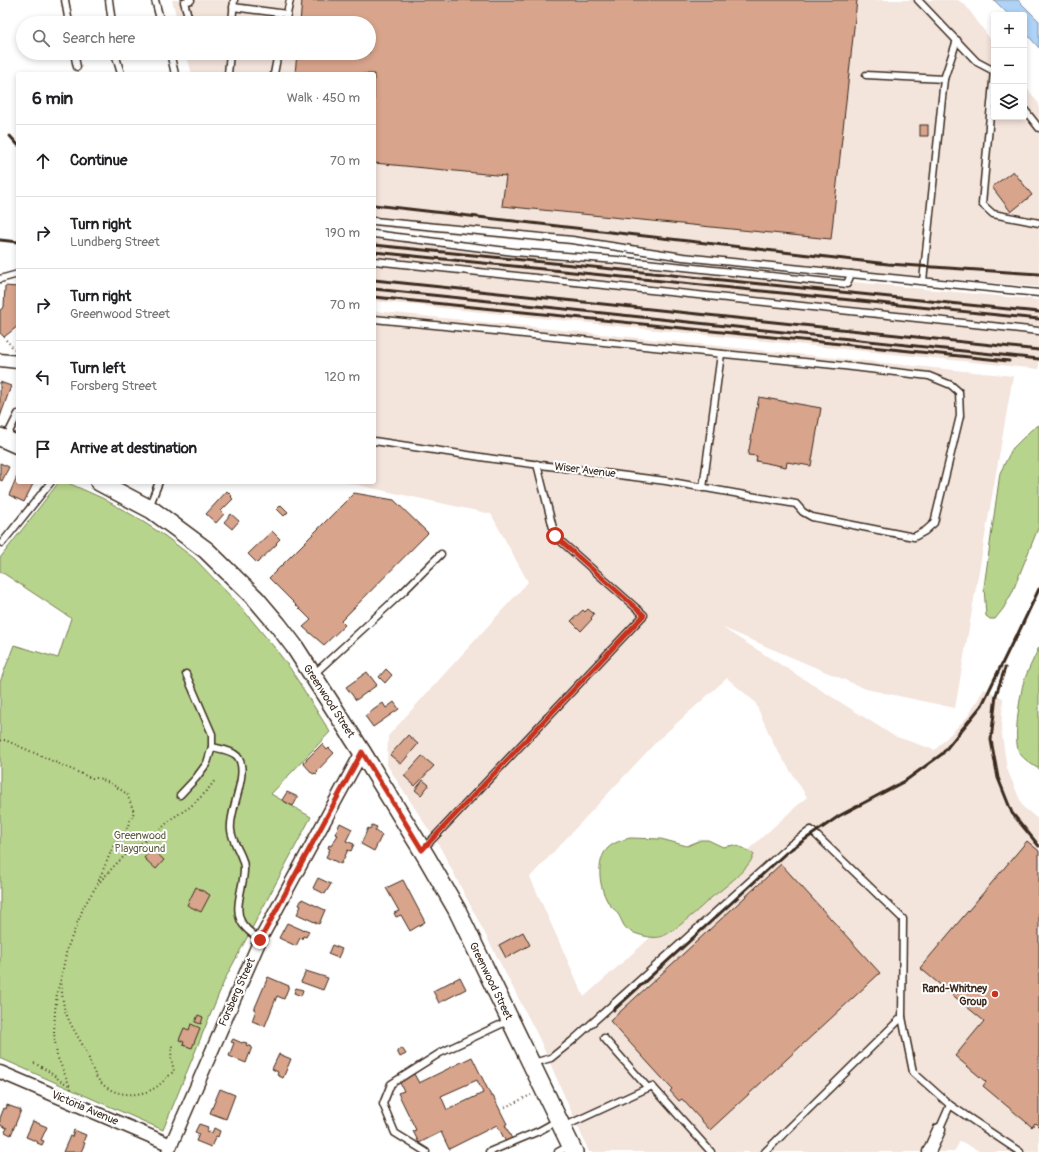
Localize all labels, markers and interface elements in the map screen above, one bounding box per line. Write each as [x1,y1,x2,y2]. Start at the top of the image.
map controls [991,12,1027,120]
button: + [991,12,1027,48]
search box [16,16,376,60]
icon: search [30,27,52,49]
text: Search here [62,29,135,48]
button: − [991,48,1027,84]
button: layers [991,84,1027,120]
text: 6 min [32,88,73,109]
text: Walk · 450 m [287,90,360,106]
icon: ahead [32,150,54,172]
text: Continue [70,151,128,170]
text: 70 m [330,153,360,169]
text: Turn right [70,215,131,234]
icon: right [32,222,54,244]
text: 190 m [325,225,360,241]
text: Lundberg Street [70,234,160,250]
text: Turn right [70,287,131,306]
icon: right [32,294,54,316]
text: 70 m [330,297,360,313]
text: Greenwood Street [70,306,170,322]
text: Turn left [70,359,126,378]
icon: left [32,366,54,388]
text: 120 m [324,369,360,385]
text: Forsberg Street [70,378,157,394]
icon: arrive [32,438,54,460]
text: Arrive at destination [70,439,197,458]
street label: Wiser Avenue [554,460,617,480]
route start [546,527,564,545]
street label: Greenwood Street [300,662,358,741]
park label: Greenwood Playground [114,829,166,855]
route end [251,931,269,949]
street label: Greenwood Street [467,940,516,1022]
street label: Forsberg Street [216,955,258,1028]
place label: Rand-Whitney Group [922,982,987,1008]
marker: Rand-Whitney Group [990,989,1000,999]
street label: Victoria Avenue [49,1088,121,1128]

